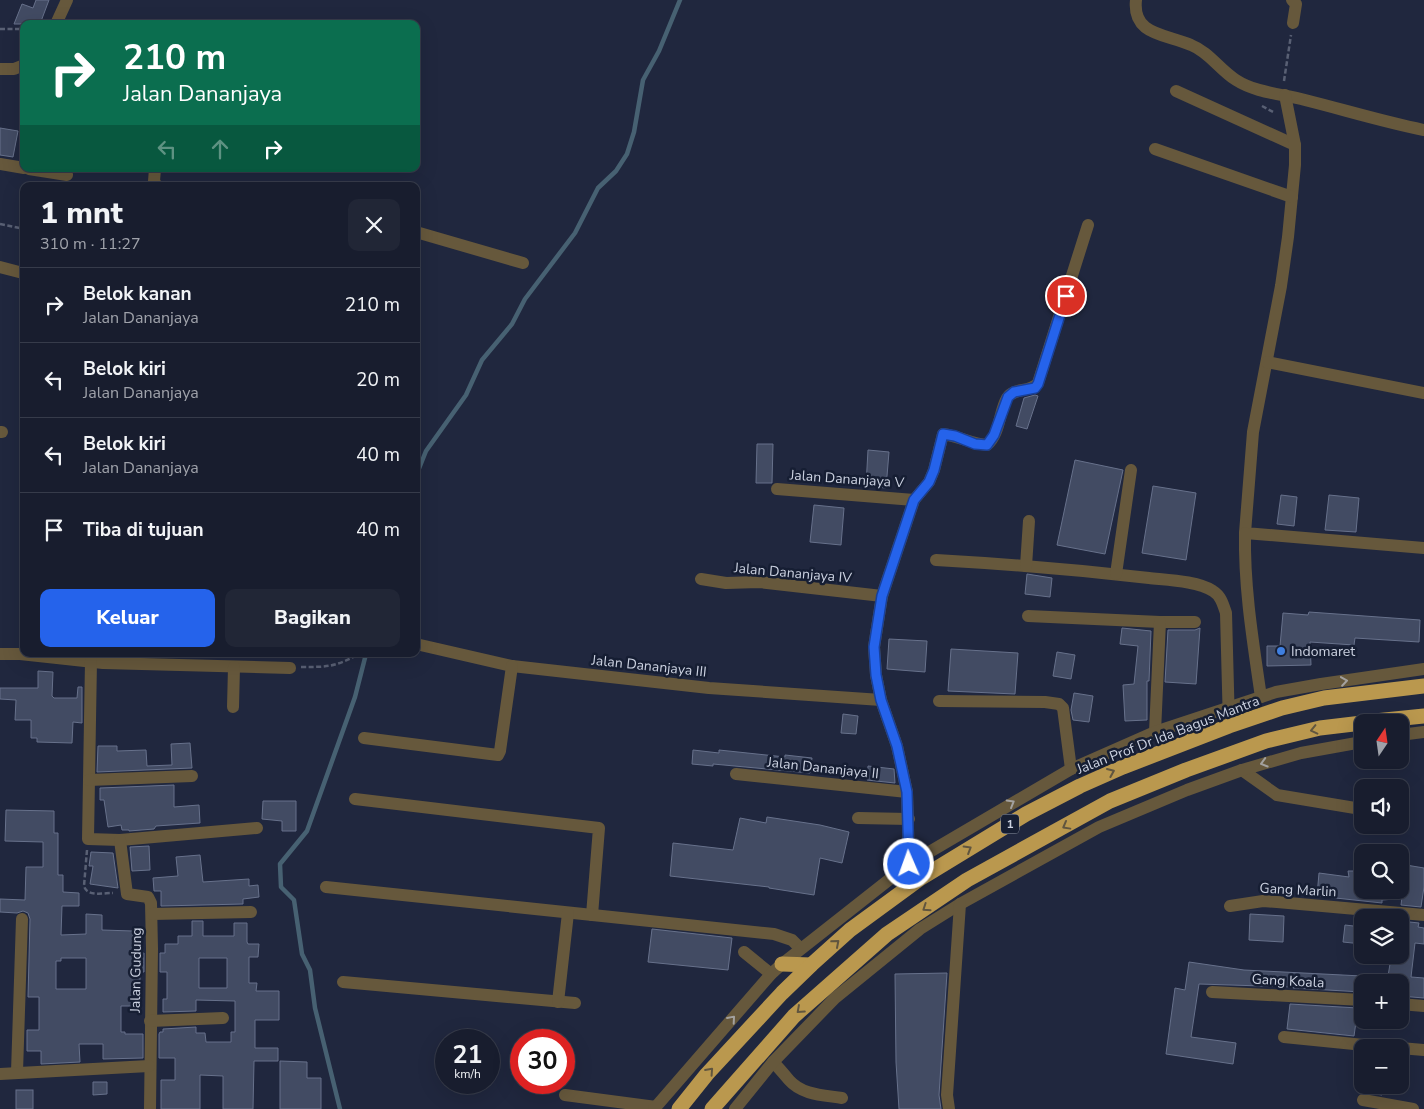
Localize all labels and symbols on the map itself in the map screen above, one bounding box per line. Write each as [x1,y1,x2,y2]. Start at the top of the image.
pin [1045,275,1087,317]
street label: Jalan Dananjaya V [788,465,905,492]
street label: Jalan Dananjaya IV [732,558,853,588]
place label: Indomaret [1291,642,1355,661]
marker: Indomaret [1275,645,1287,657]
street label: Jalan Dananjaya III [589,650,708,681]
one-way arrow [1339,676,1348,686]
street label: Jalan Prof Dr Ida Bagus Mantra [1073,691,1262,779]
north arrow [1354,714,1409,769]
one-way arrow [1310,724,1319,734]
street label: Jalan Dananjaya II [765,753,880,783]
one-way arrow [1260,758,1268,768]
one-way arrow [1106,768,1115,779]
one-way arrow [1006,800,1015,810]
road number: 1 [1001,814,1019,834]
one-way arrow [1062,820,1071,830]
position arrow [882,837,934,889]
one-way arrow [962,846,971,856]
street label: Gang Marlin [1259,878,1337,902]
one-way arrow [922,902,931,911]
street label: Jalan Gudung [126,927,146,1014]
one-way arrow [830,940,839,949]
street label: Gang Koala [1251,970,1325,992]
one-way arrow [796,1004,805,1013]
one-way arrow [726,1016,735,1025]
speed limit sign: 30 [510,1029,575,1094]
one-way arrow [704,1068,713,1077]

